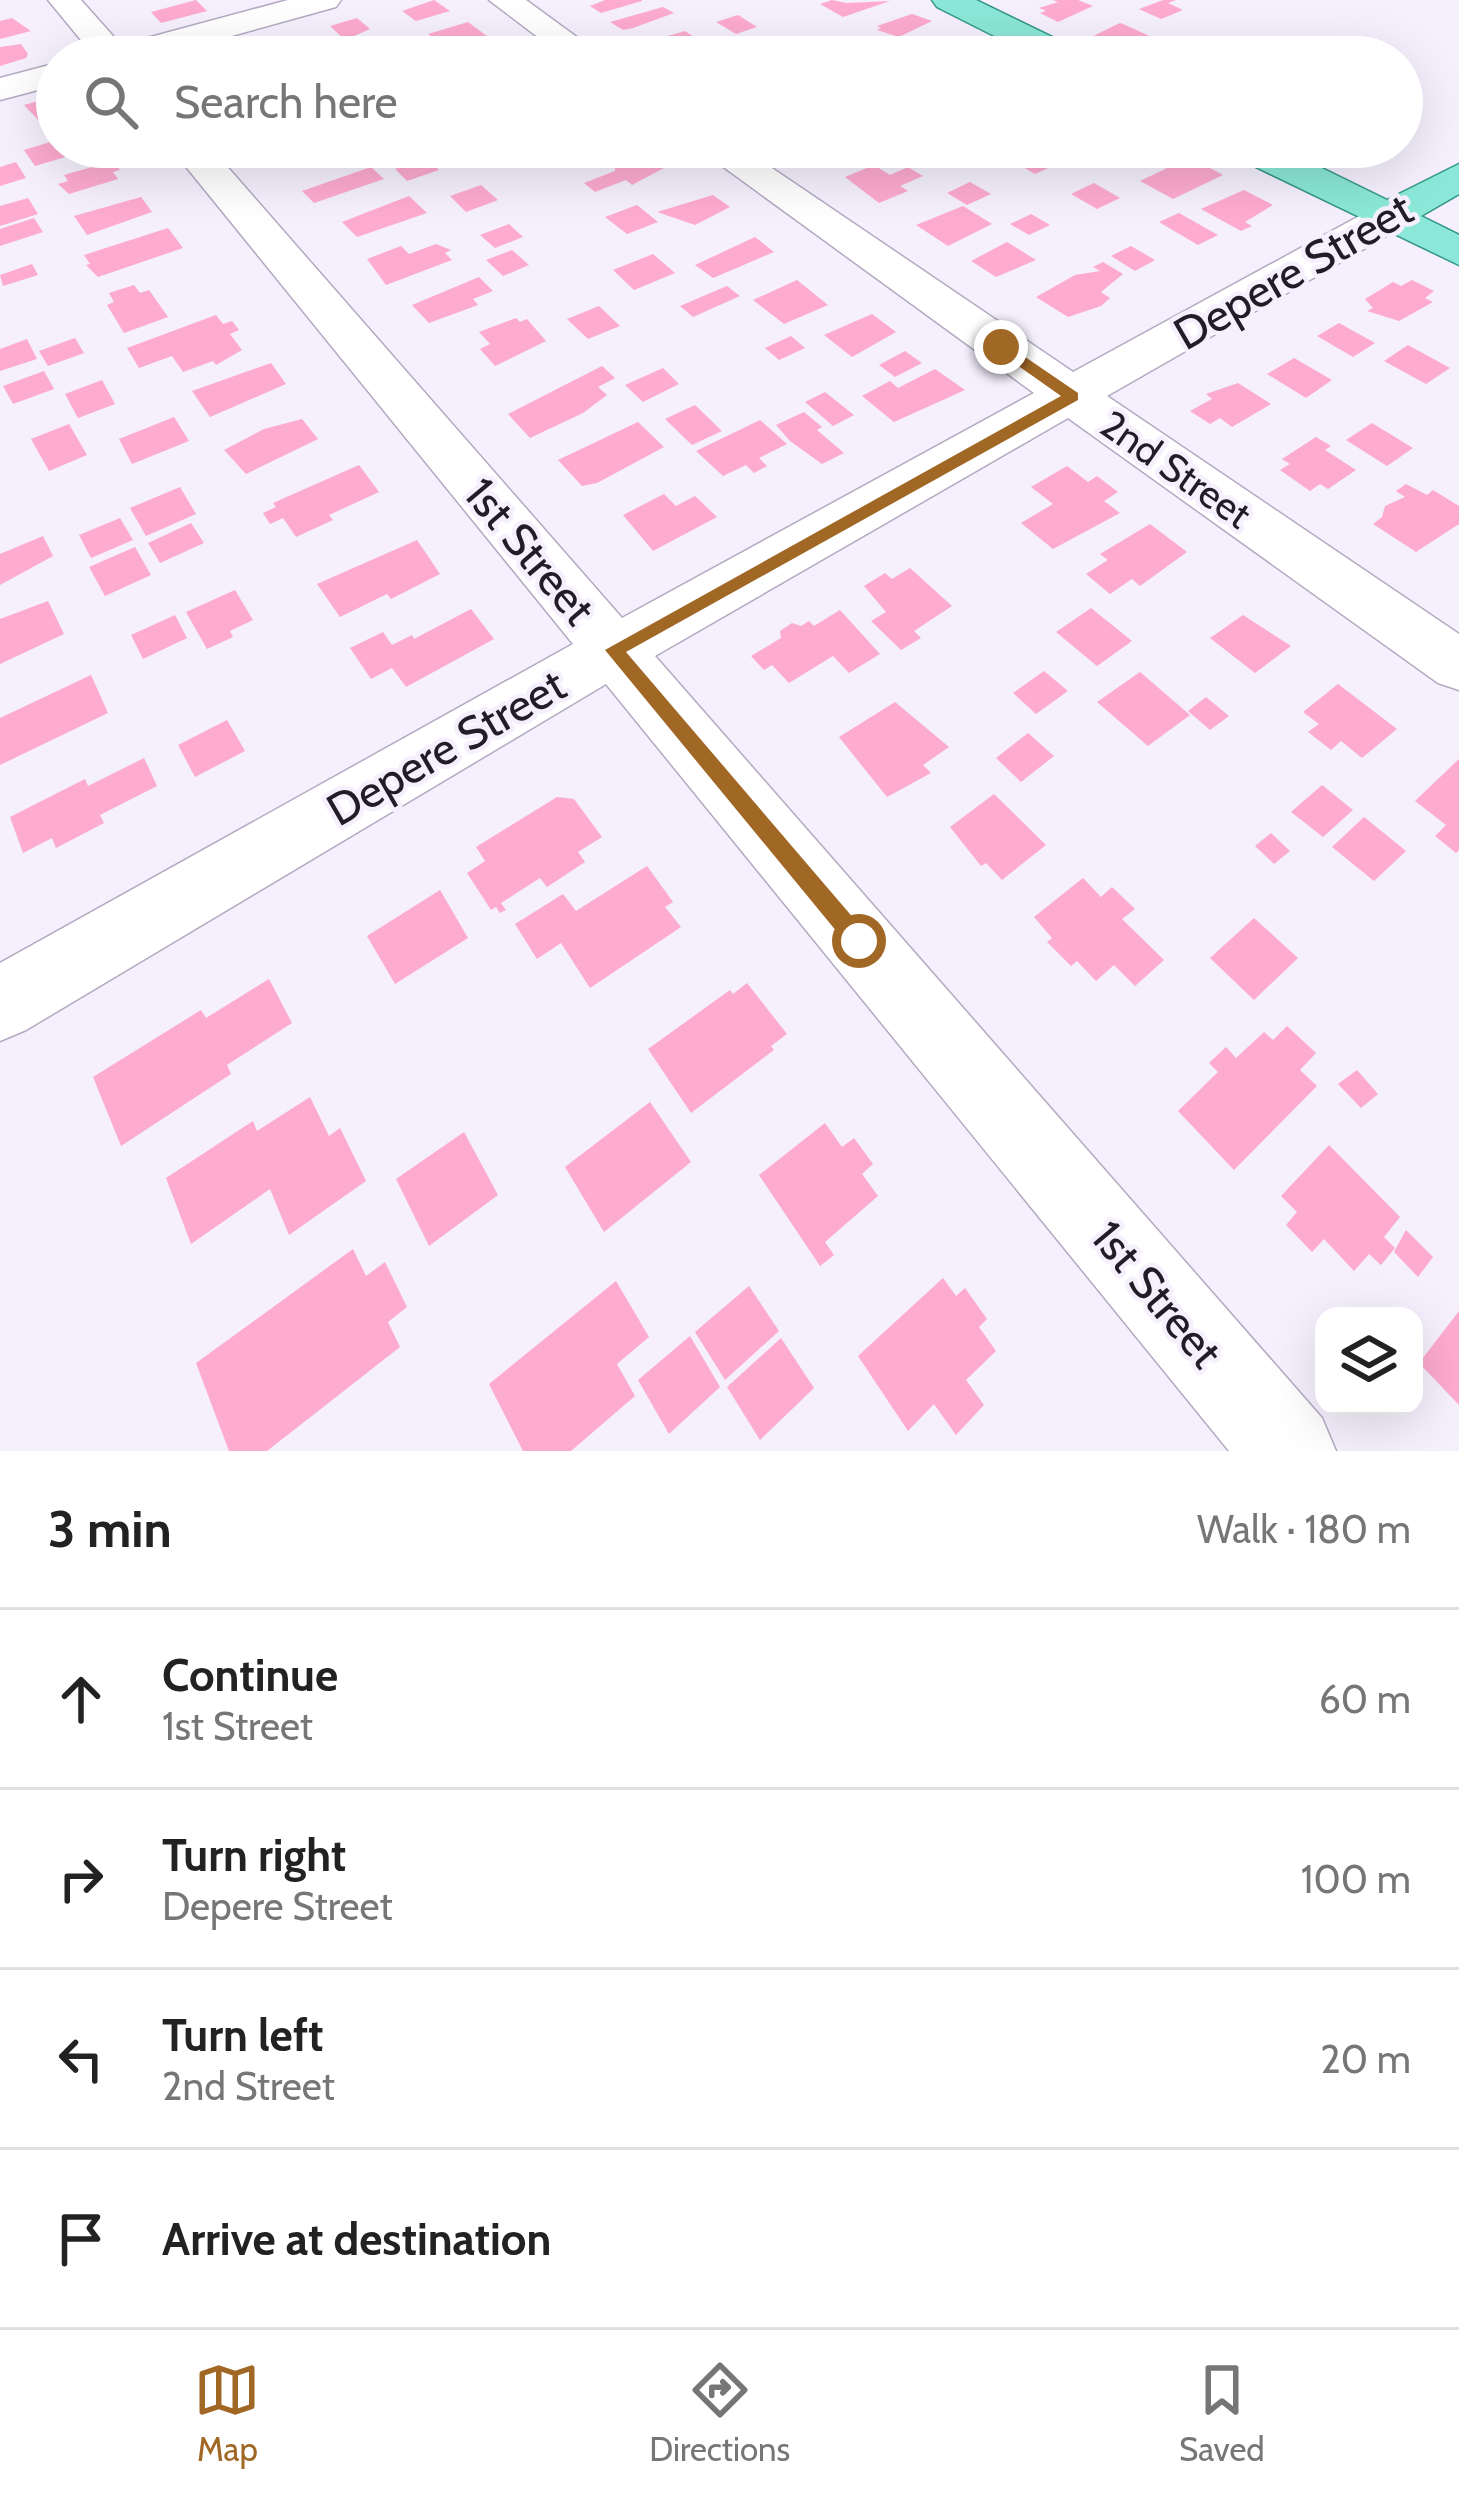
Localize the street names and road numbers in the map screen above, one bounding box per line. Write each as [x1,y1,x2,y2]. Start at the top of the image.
street label: Depere Street [1164,181,1422,361]
street label: 2nd Street [1091,400,1261,538]
street label: 1st Street [453,467,607,635]
street label: Depere Street [317,657,575,837]
street label: 1st Street [1080,1210,1234,1378]

